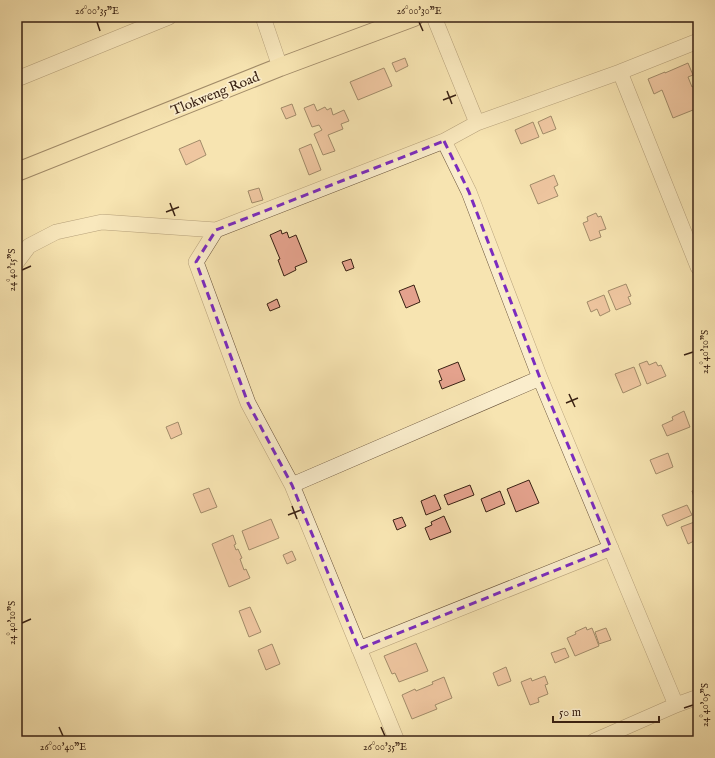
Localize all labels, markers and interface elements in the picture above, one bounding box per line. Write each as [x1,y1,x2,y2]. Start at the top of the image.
text: 26°00'35"E [75,5,119,18]
text: 26°00'30"E [396,5,442,18]
street label: Tlokweng Road [168,68,263,120]
text: 24°40'15"S [6,249,19,291]
text: 24°40'10"S [699,330,712,374]
text: 24°40'10"S [6,601,19,645]
text: 24°40'05"S [699,683,712,727]
scale bar [553,698,659,724]
text: 50 m [559,705,581,720]
text: 26°00'40"E [40,741,86,754]
text: 26°00'35"E [363,741,407,754]

